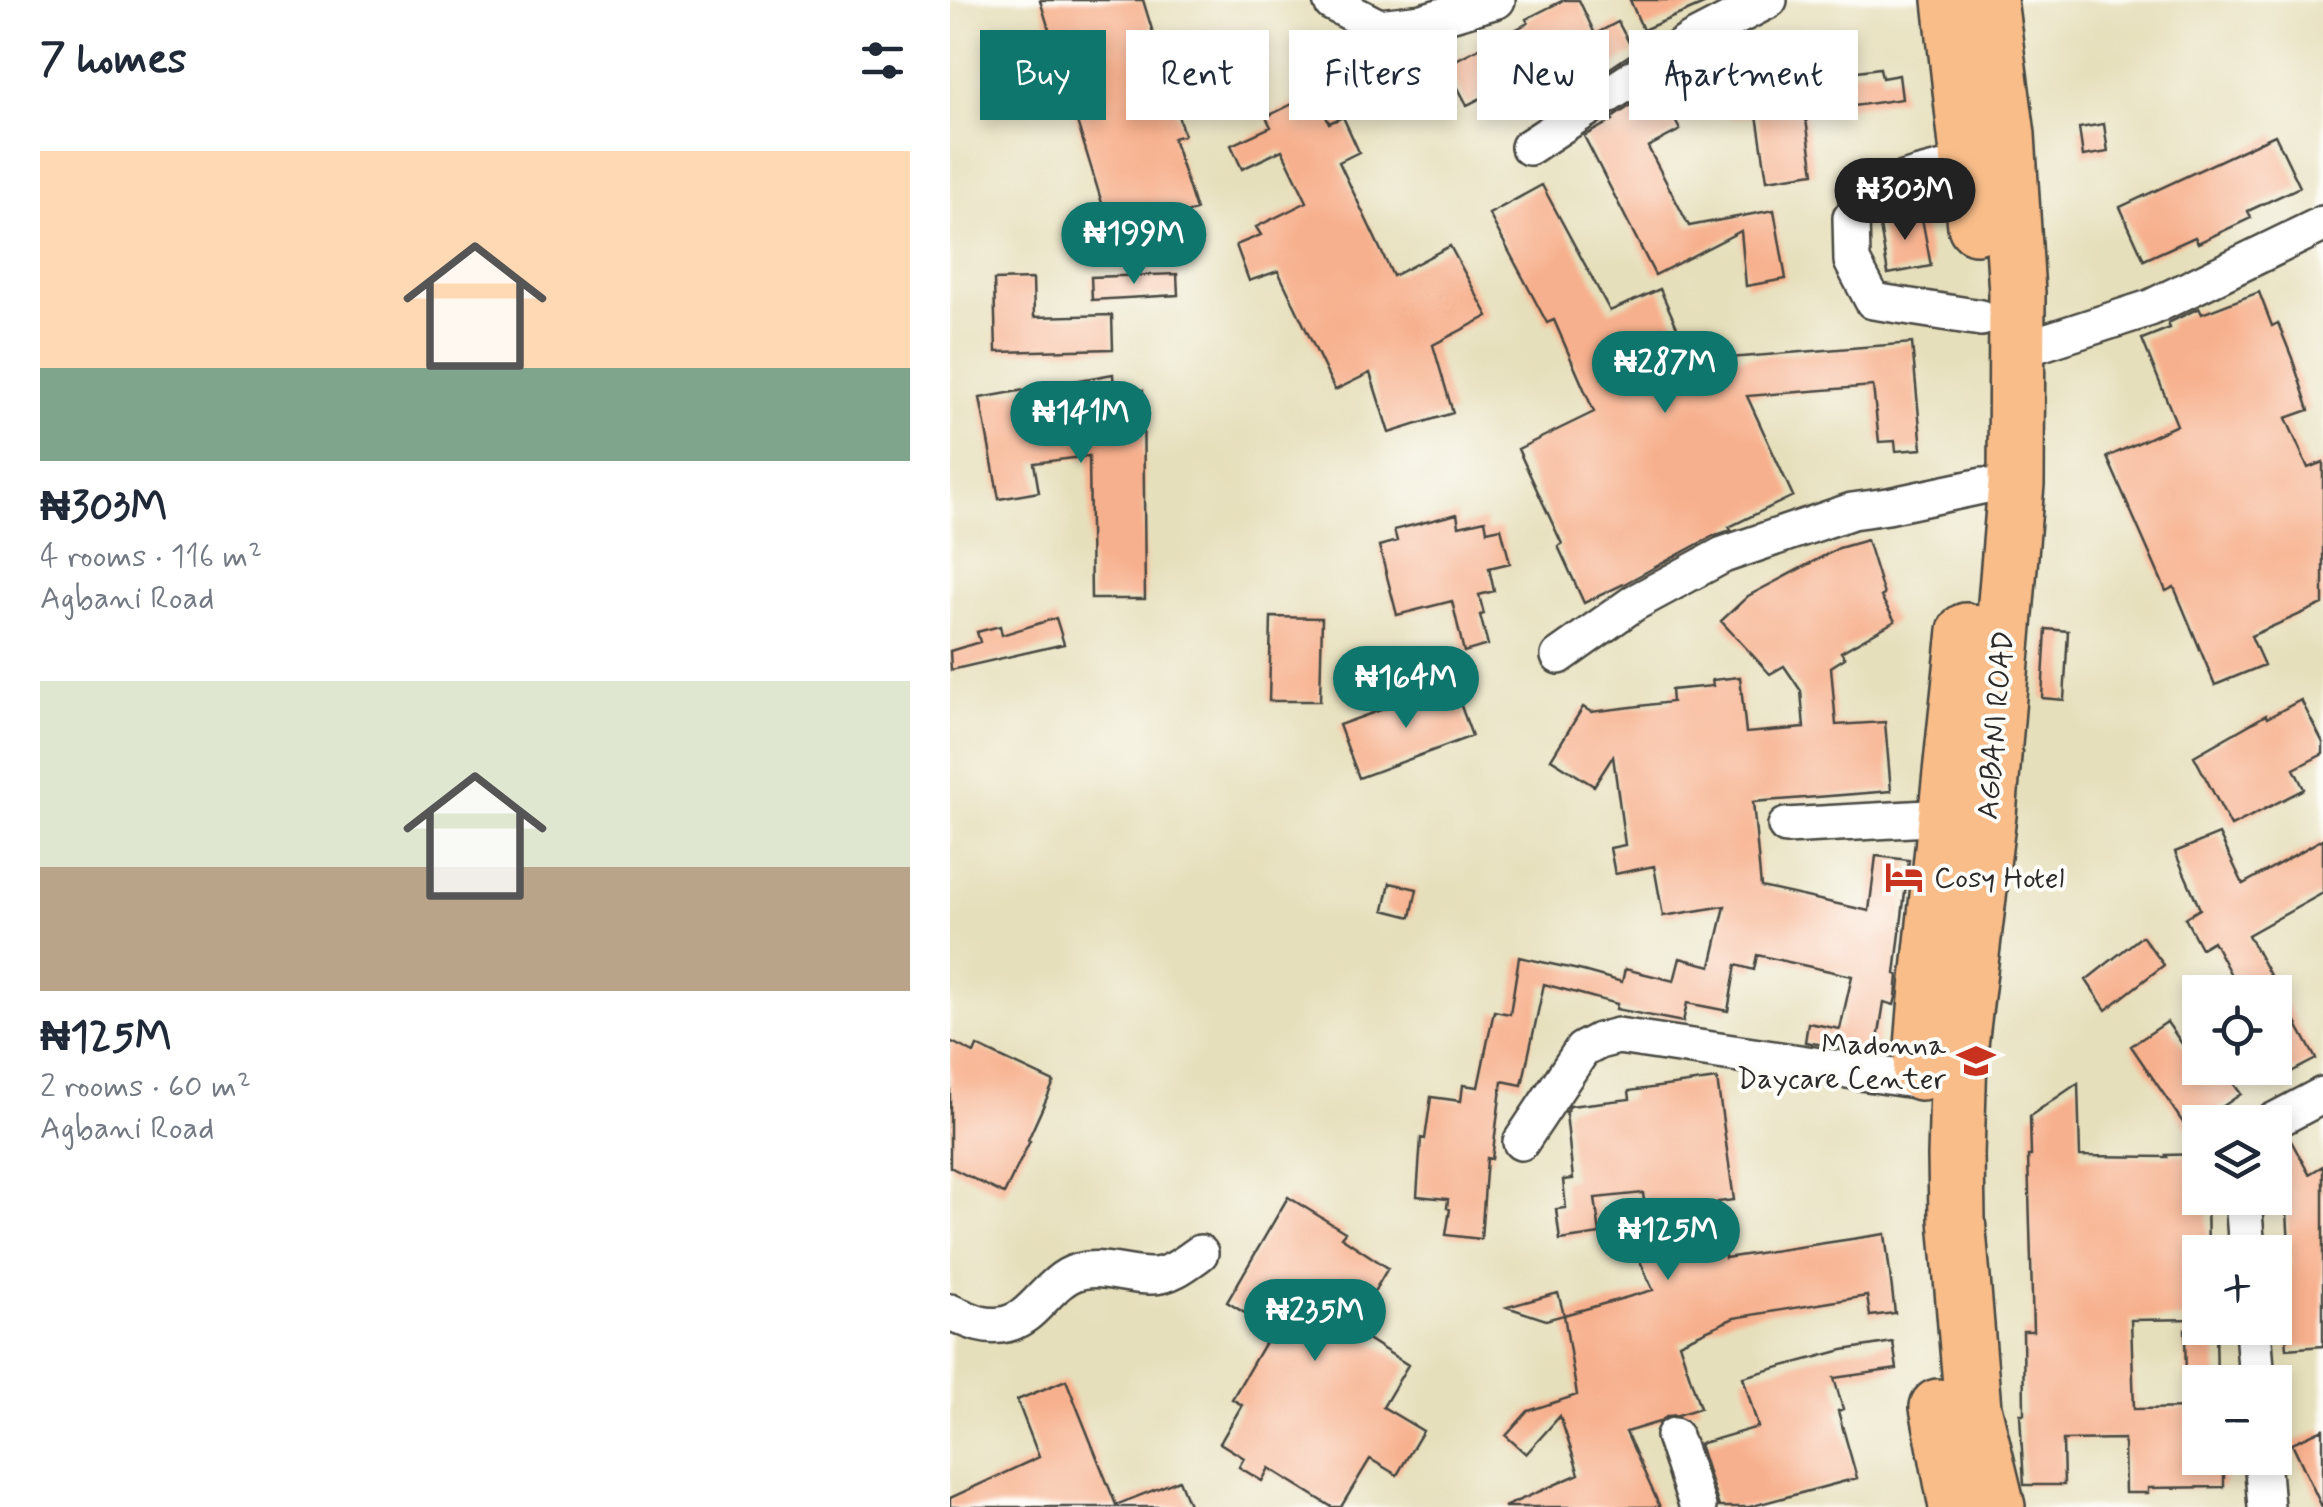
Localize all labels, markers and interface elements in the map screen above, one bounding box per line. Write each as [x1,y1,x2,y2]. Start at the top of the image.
chip: Buy [980,30,1106,120]
chip: Rent [1126,30,1269,120]
chip: Filters [1289,30,1457,120]
chip: New [1477,30,1609,120]
chip: Apartment [1629,30,1858,120]
text: 7 homes [40,33,187,88]
icon: filters [855,33,910,88]
pin: ₦303M [1835,158,1975,243]
text: ₦303M [1857,169,1954,211]
pin: ₦199M [1064,202,1204,287]
text: ₦199M [1083,213,1185,255]
icon: home [385,216,565,396]
pin: ₦287M [1595,331,1735,416]
text: ₦287M [1614,342,1716,384]
pin: ₦141M [1011,381,1151,466]
text: ₦141M [1032,392,1130,434]
text: ₦303M [40,481,167,536]
text: 4 rooms · 116 m² [40,536,262,578]
text: Agbani Road [40,578,214,620]
street label: AGBANI ROAD [1969,629,2024,821]
pin: ₦164M [1336,646,1476,731]
text: ₦164M [1355,657,1457,699]
icon: home [385,746,565,926]
hotel icon: Cosy Hotel [1883,856,1925,898]
place label: Cosy Hotel [1934,859,2065,898]
map controls [2182,975,2292,1475]
button: locate [2182,975,2292,1085]
text: ₦125M [40,1011,171,1066]
place label: Madonna Daycare Center [1737,1026,1947,1099]
school or university icon: Madonna Daycare Center [1955,1040,1997,1082]
text: 2 rooms · 60 m² [40,1066,251,1108]
button: layers [2182,1105,2292,1215]
text: Agbani Road [40,1108,214,1150]
pin: ₦125M [1598,1198,1738,1283]
text: ₦125M [1618,1209,1718,1251]
button: + [2182,1235,2292,1345]
pin: ₦235M [1245,1279,1385,1364]
text: ₦235M [1266,1290,1364,1332]
button: − [2182,1365,2292,1475]

